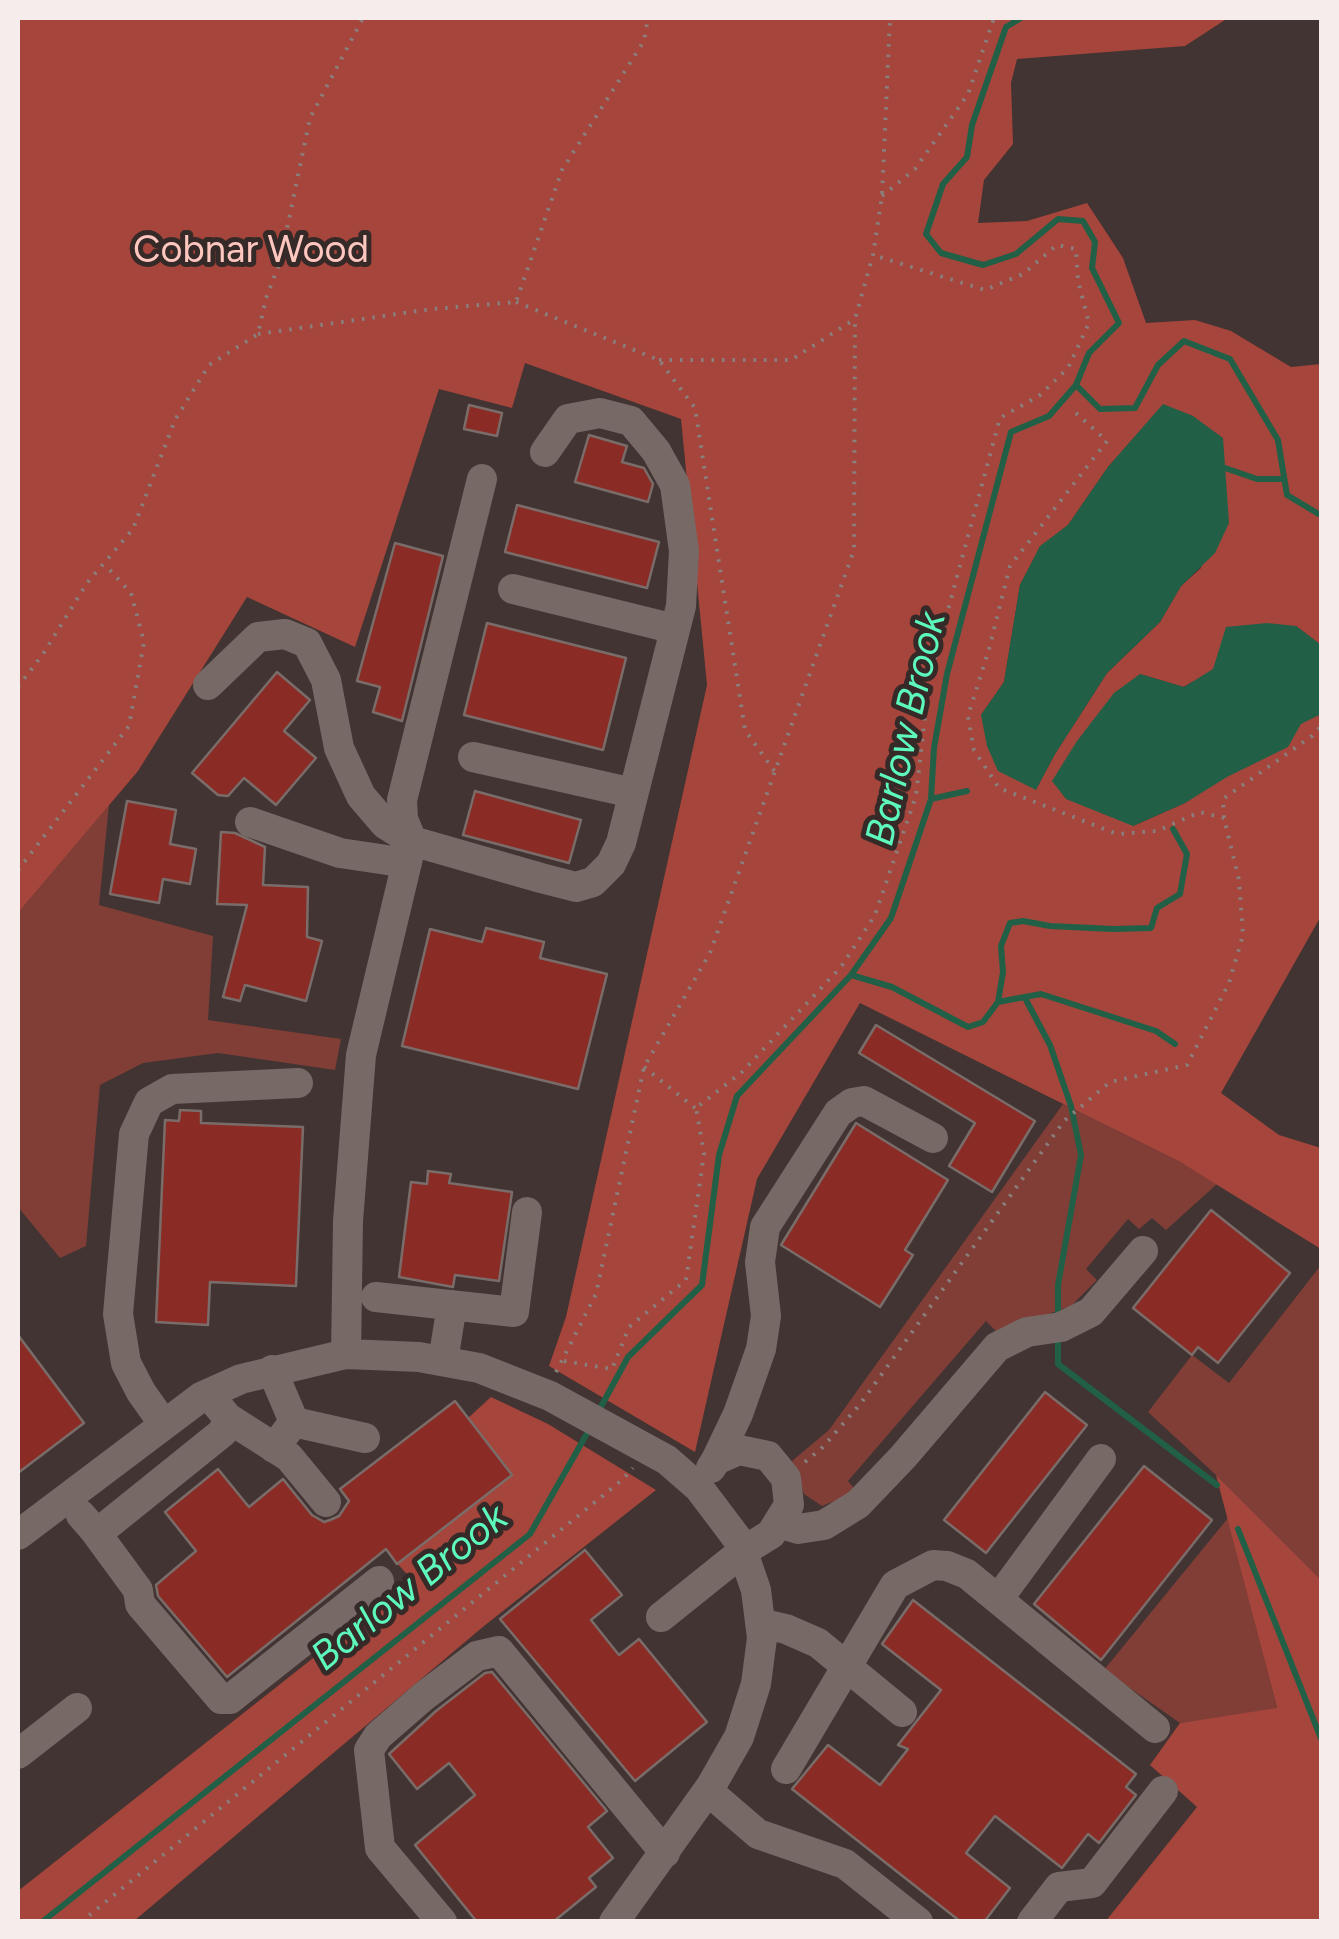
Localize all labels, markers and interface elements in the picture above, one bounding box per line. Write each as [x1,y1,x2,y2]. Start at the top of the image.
park label: Cobnar Wood [133,228,369,274]
water label: Barlow Brook [857,607,957,851]
water label: Barlow Brook [302,1494,518,1682]

